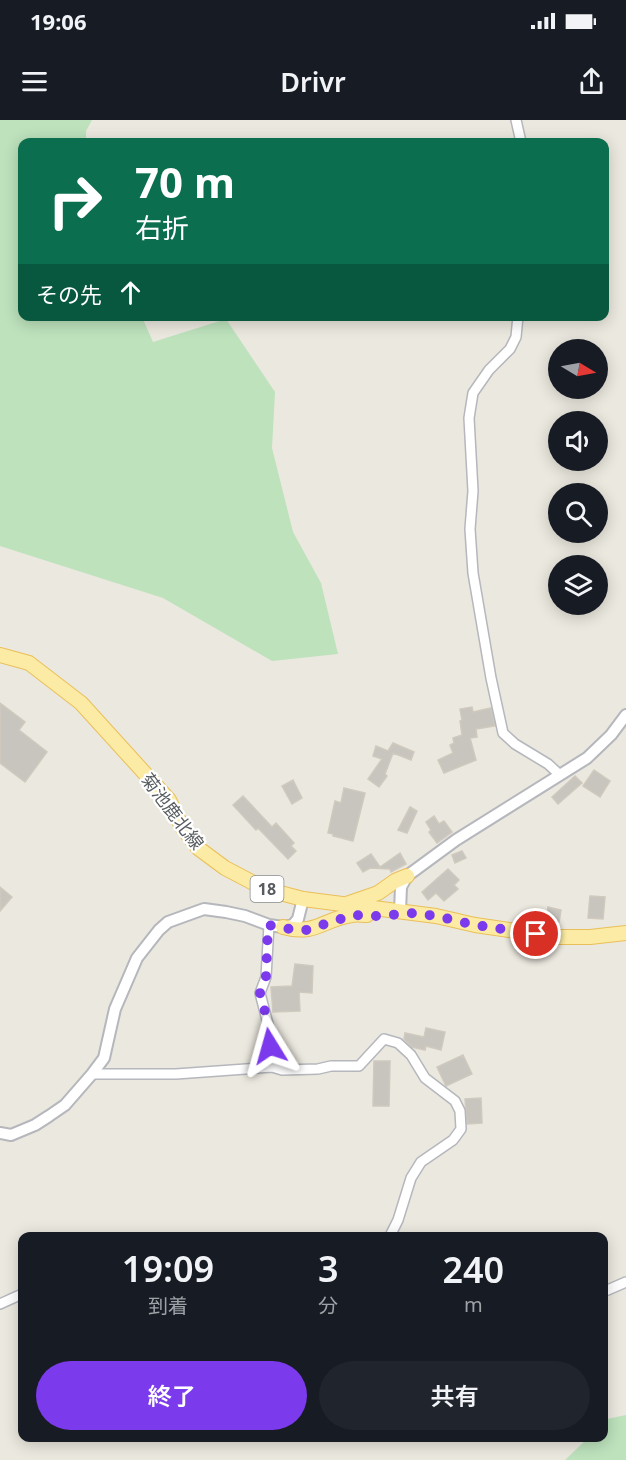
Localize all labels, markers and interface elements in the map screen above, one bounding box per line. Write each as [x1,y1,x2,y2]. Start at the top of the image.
text: 19:06 [30,6,87,36]
text: Drivr [280,63,346,100]
icon: menu [18,65,51,98]
icon: share [575,65,608,98]
text: 70 m [135,153,235,210]
icon: right [36,162,114,240]
text: 右折 [135,209,189,246]
icon: ahead [114,276,147,309]
text: その先 [36,279,102,309]
north arrow [548,339,608,399]
map controls [548,339,608,615]
button: sound [548,411,608,471]
button: search [548,483,608,543]
button: layers [548,555,608,615]
street label: 菊池鹿北線 [136,768,210,854]
road number: 18 [250,876,284,902]
pin [510,908,561,959]
icon: arrive [519,917,552,950]
position arrow [238,1014,302,1078]
text: 19:09 [122,1244,214,1293]
text: 3 [318,1244,339,1293]
text: 240 [442,1245,504,1294]
text: m [464,1291,483,1318]
text: 到着 [148,1292,188,1319]
text: 分 [318,1292,338,1319]
button: 終了 [36,1361,307,1430]
button: 共有 [319,1361,590,1430]

